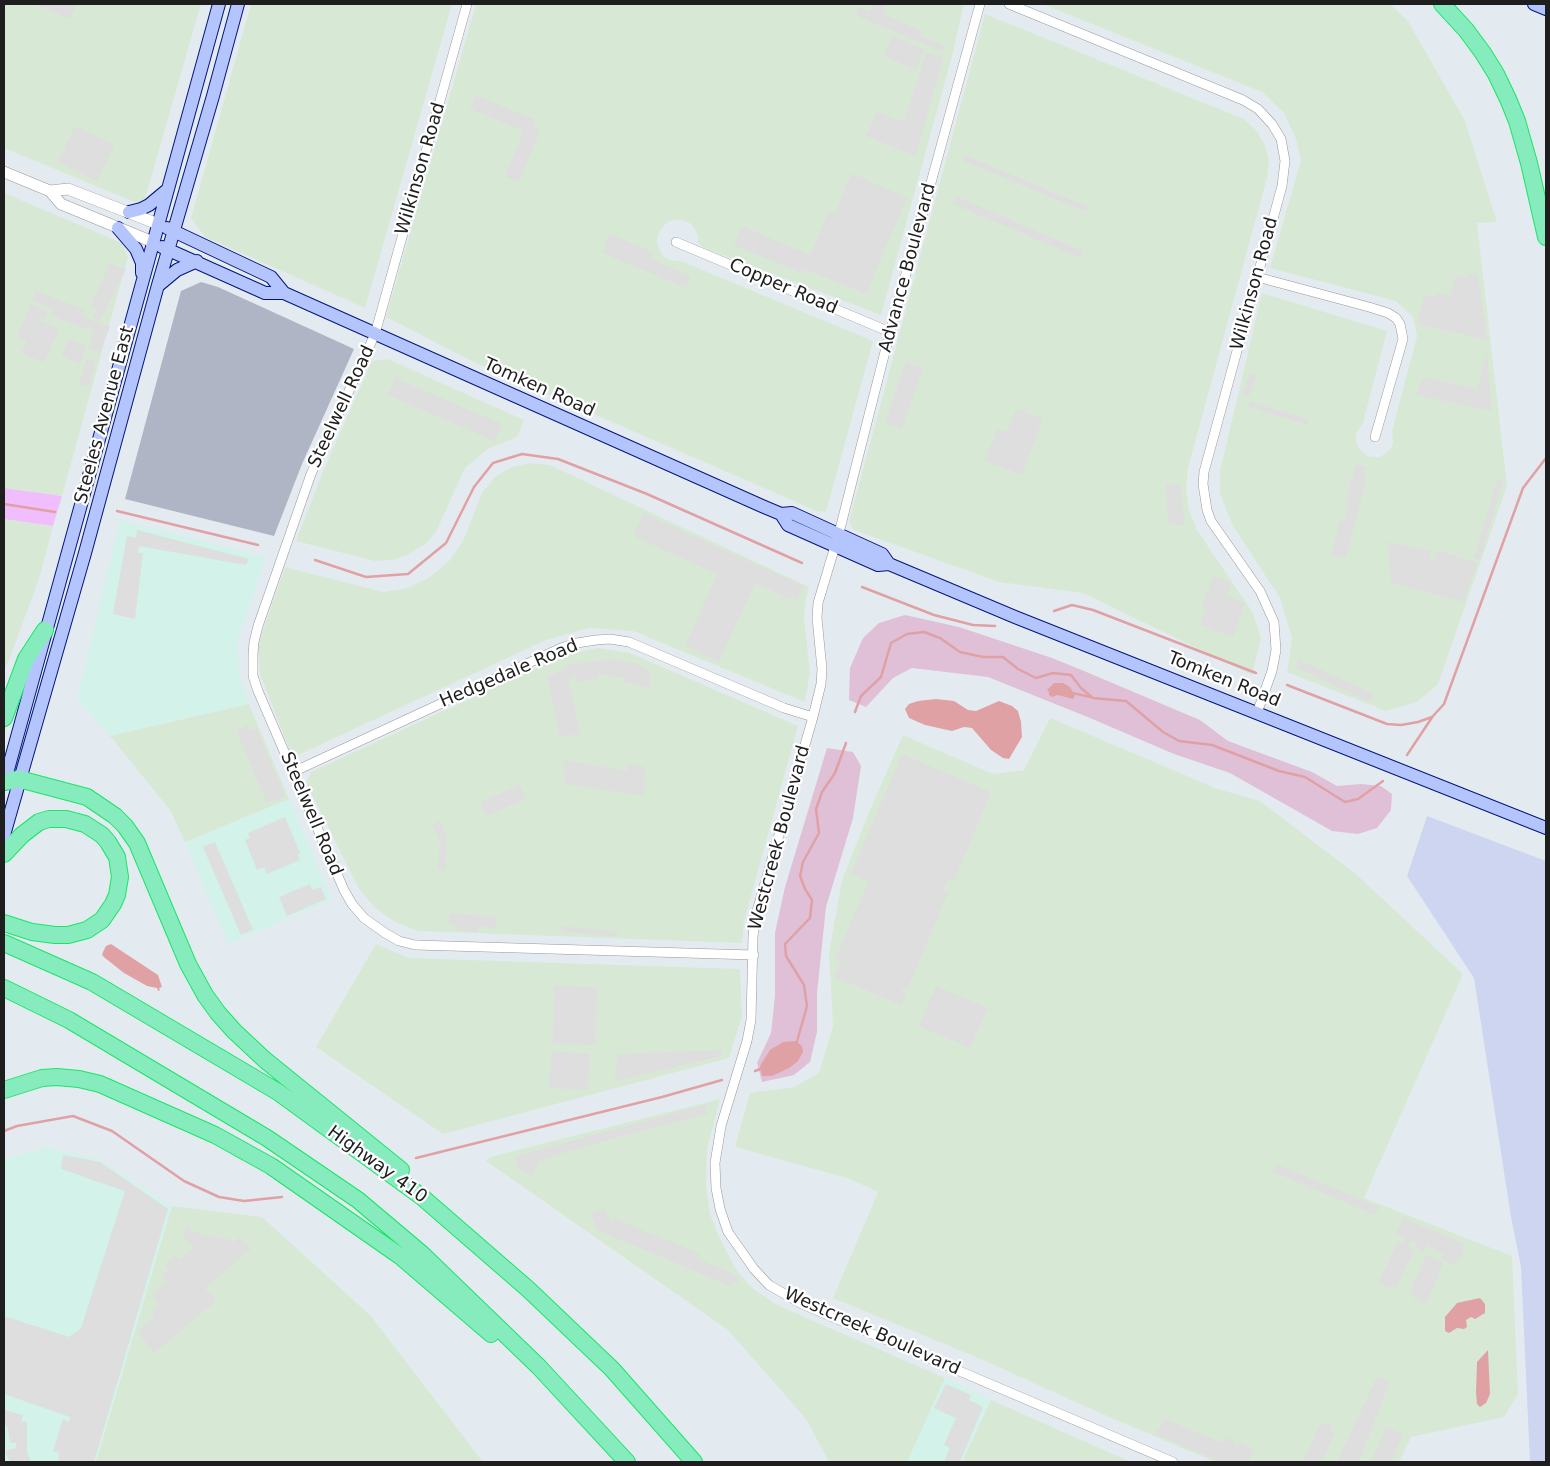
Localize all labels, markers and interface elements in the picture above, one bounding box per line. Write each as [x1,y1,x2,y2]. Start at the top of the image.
street label: Wilkinson Road [392,100,450,238]
street label: Advance Boulevard [875,181,941,355]
street label: Wilkinson Road [1227,215,1283,353]
street label: Copper Road [725,254,841,320]
street label: Steeles Avenue East [71,324,139,506]
street label: Steelwell Road [304,342,380,472]
street label: Tomken Road [480,354,598,422]
street label: Hedgedale Road [437,635,581,713]
street label: Tomken Road [1164,648,1284,712]
street label: Westcreek Boulevard [745,743,815,933]
street label: Steelwell Road [275,749,347,879]
street label: Highway 410 [323,1122,431,1208]
street label: Westcreek Boulevard [781,1283,963,1381]

